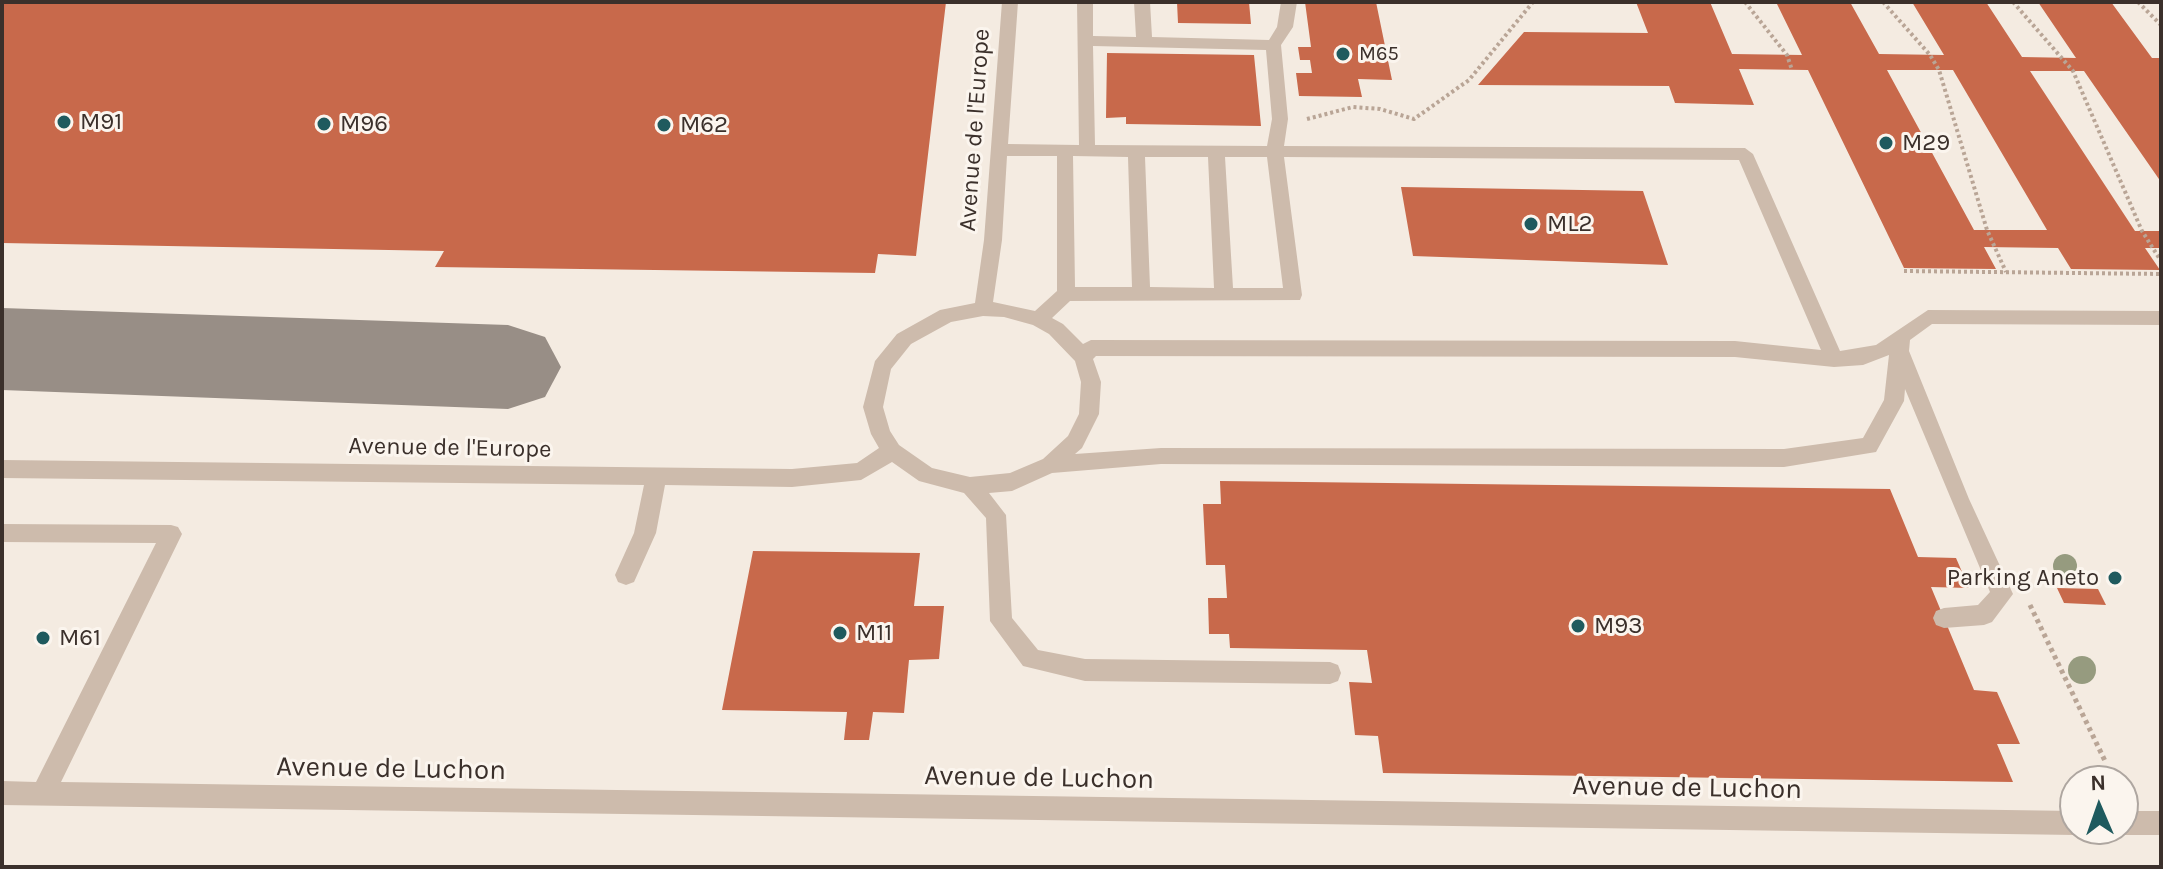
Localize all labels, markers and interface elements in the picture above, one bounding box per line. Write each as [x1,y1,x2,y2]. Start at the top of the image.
street label: Avenue de l'Europe [954,28,996,232]
place label: M65 [1359,42,1399,66]
marker: M65 [1334,45,1352,63]
place label: M91 [80,108,122,136]
place label: M96 [340,110,388,138]
place label: M62 [680,111,728,139]
marker: M91 [55,113,73,131]
marker: M96 [315,115,333,133]
marker: M62 [655,116,673,134]
place label: M29 [1902,129,1950,157]
marker: M29 [1877,134,1895,152]
place label: ML2 [1547,210,1592,238]
marker: ML2 [1522,215,1540,233]
street label: Avenue de l'Europe [348,432,552,464]
place label: Parking Aneto [1947,564,2099,592]
marker: Parking Aneto [2106,569,2124,587]
place label: M93 [1594,612,1642,640]
marker: M93 [1569,617,1587,635]
place label: M11 [856,619,892,647]
place label: M61 [59,624,101,652]
marker: M11 [831,624,849,642]
marker: M61 [34,629,52,647]
street label: Avenue de Luchon [276,750,506,788]
street label: Avenue de Luchon [924,759,1154,797]
north arrow [2059,765,2139,845]
street label: Avenue de Luchon [1572,769,1802,807]
text: N [2090,770,2107,796]

